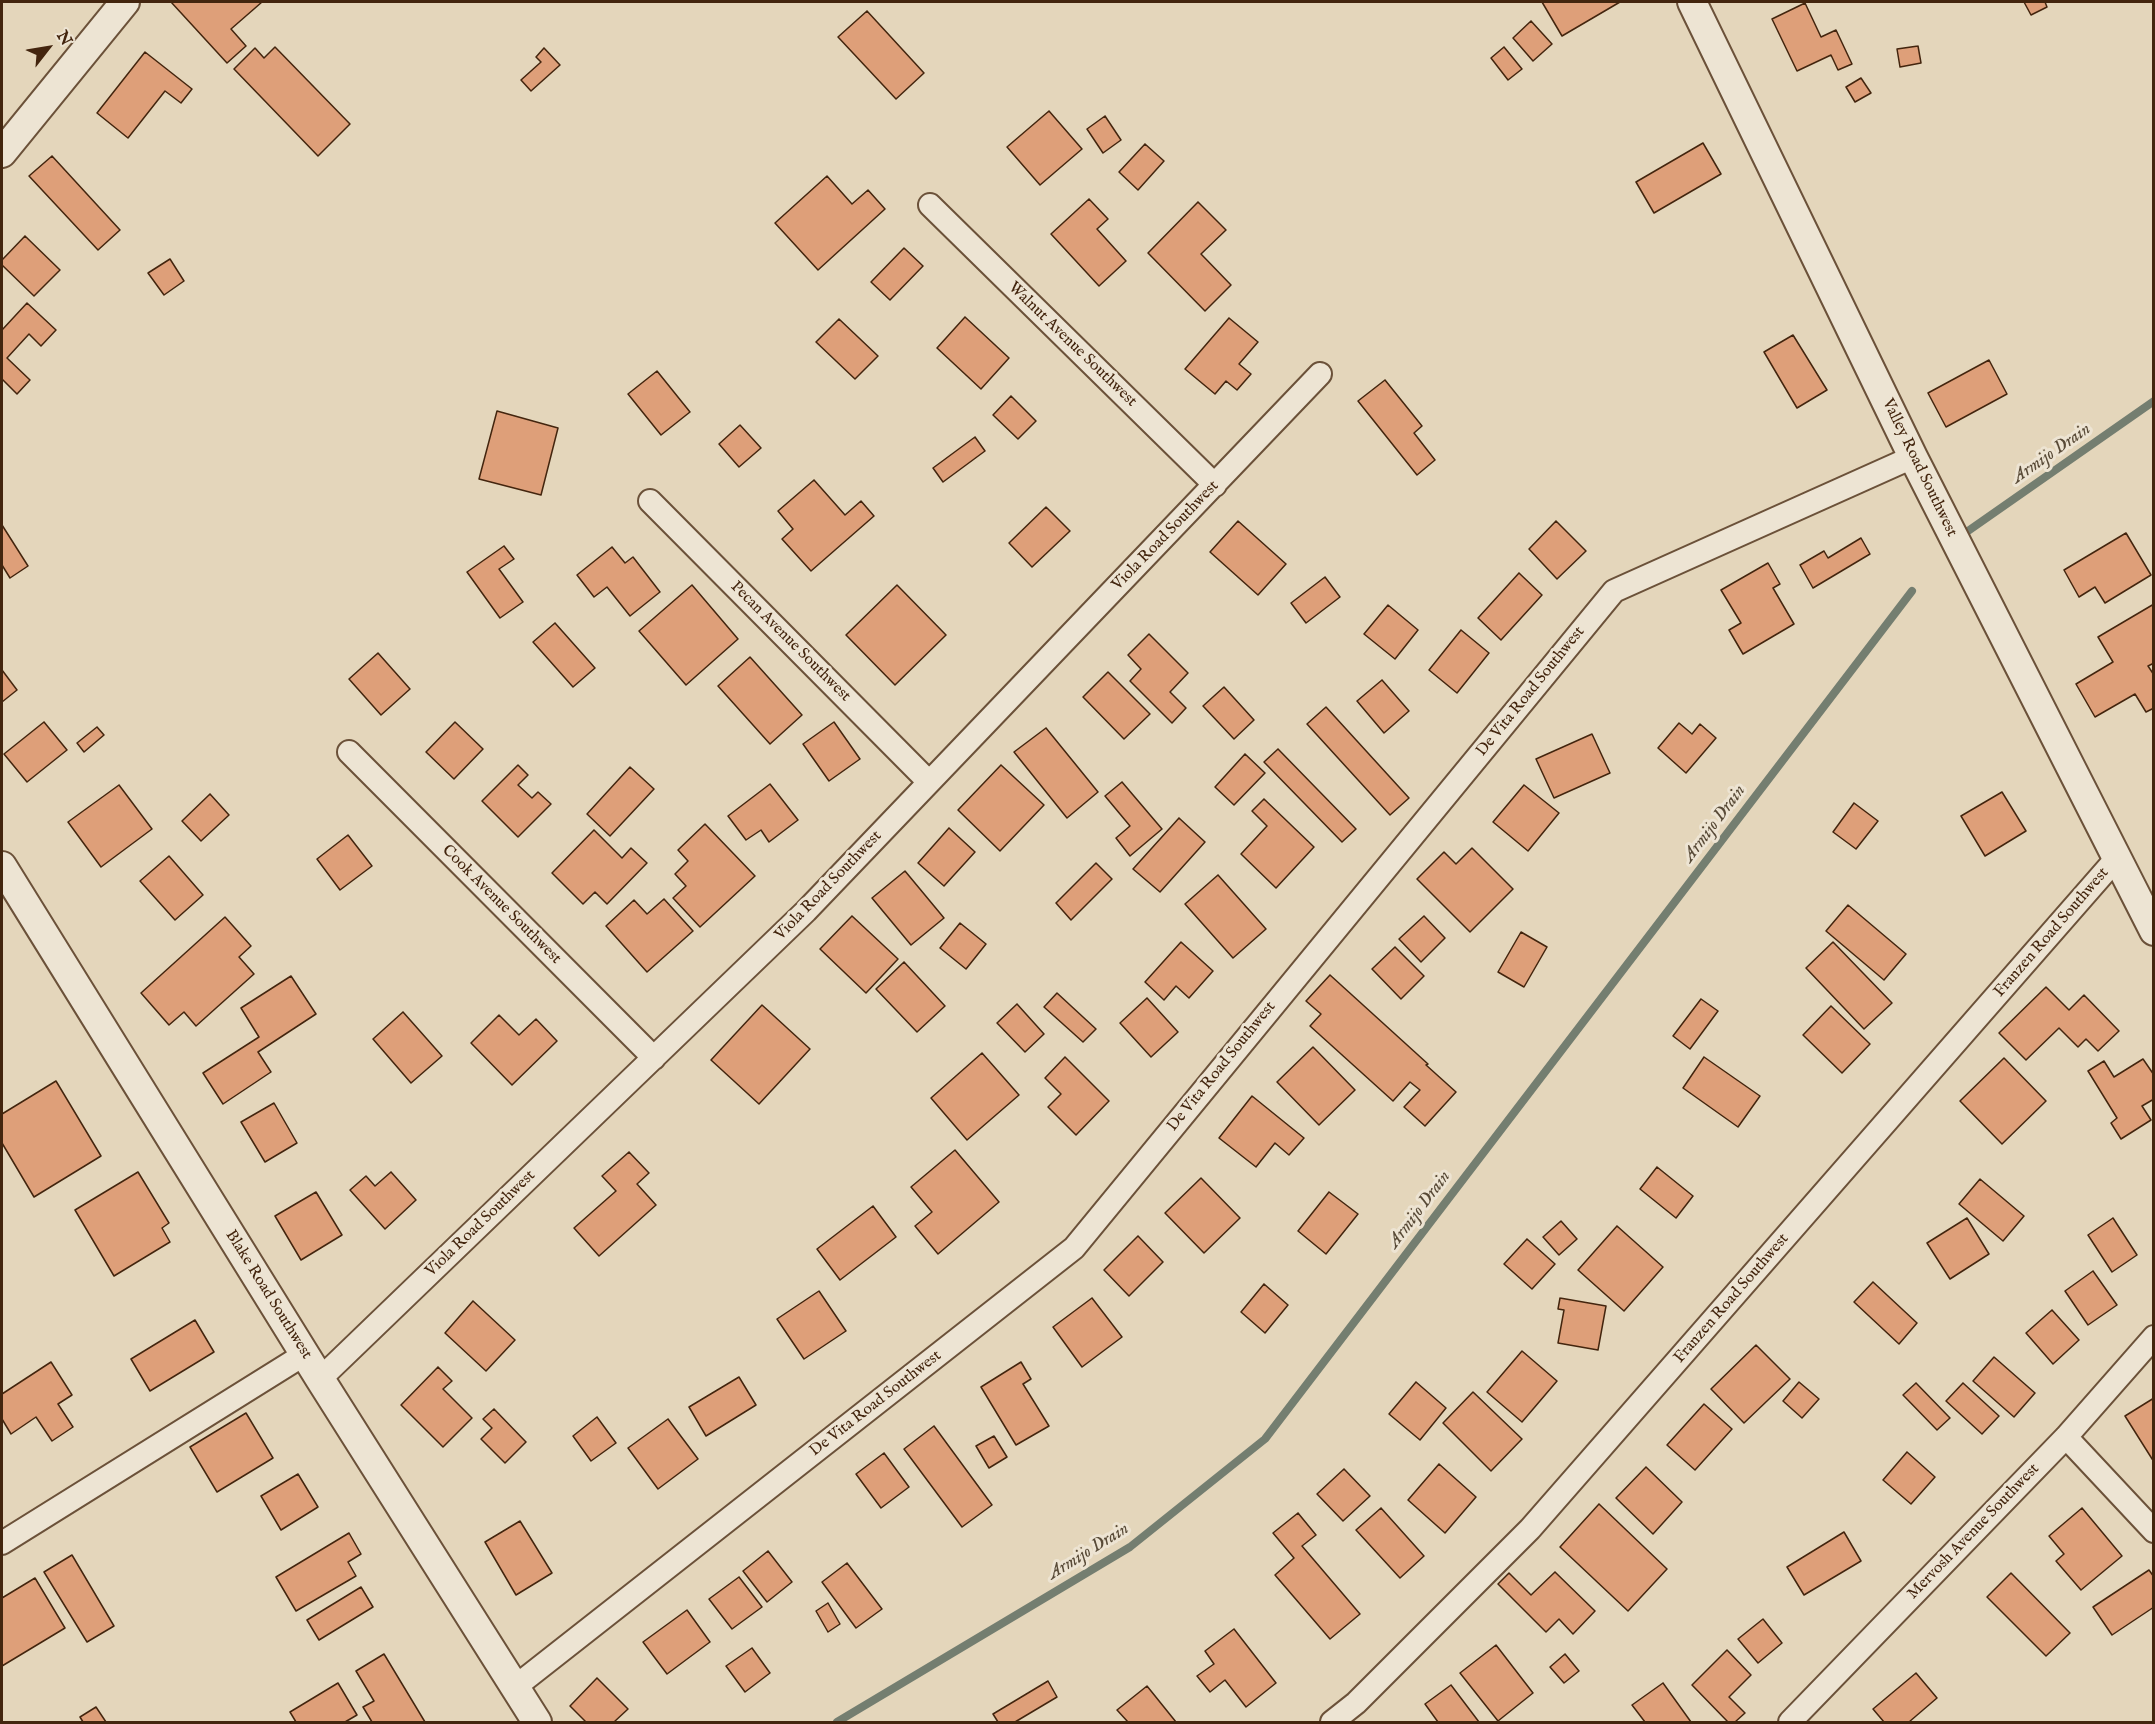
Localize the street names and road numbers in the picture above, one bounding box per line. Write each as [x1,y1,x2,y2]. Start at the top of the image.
street label: Walnut Avenue Southwest [1004,279,1140,411]
street label: Valley Road Southwest [1877,396,1961,540]
street label: Viola Road Southwest [1109,477,1223,595]
street label: Pecan Avenue Southwest [726,578,854,706]
street label: De Vita Road Southwest [1473,623,1589,761]
street label: Viola Road Southwest [772,827,886,945]
street label: Cook Avenue Southwest [437,841,565,969]
street label: Franzen Road Southwest [1990,864,2114,1002]
street label: De Vita Road Southwest [1164,998,1280,1136]
street label: Viola Road Southwest [422,1167,540,1281]
street label: Blake Road Southwest [220,1227,316,1363]
street label: Franzen Road Southwest [1670,1230,1794,1368]
street label: De Vita Road Southwest [806,1347,946,1461]
street label: Mervosh Avenue Southwest [1904,1460,2044,1604]

